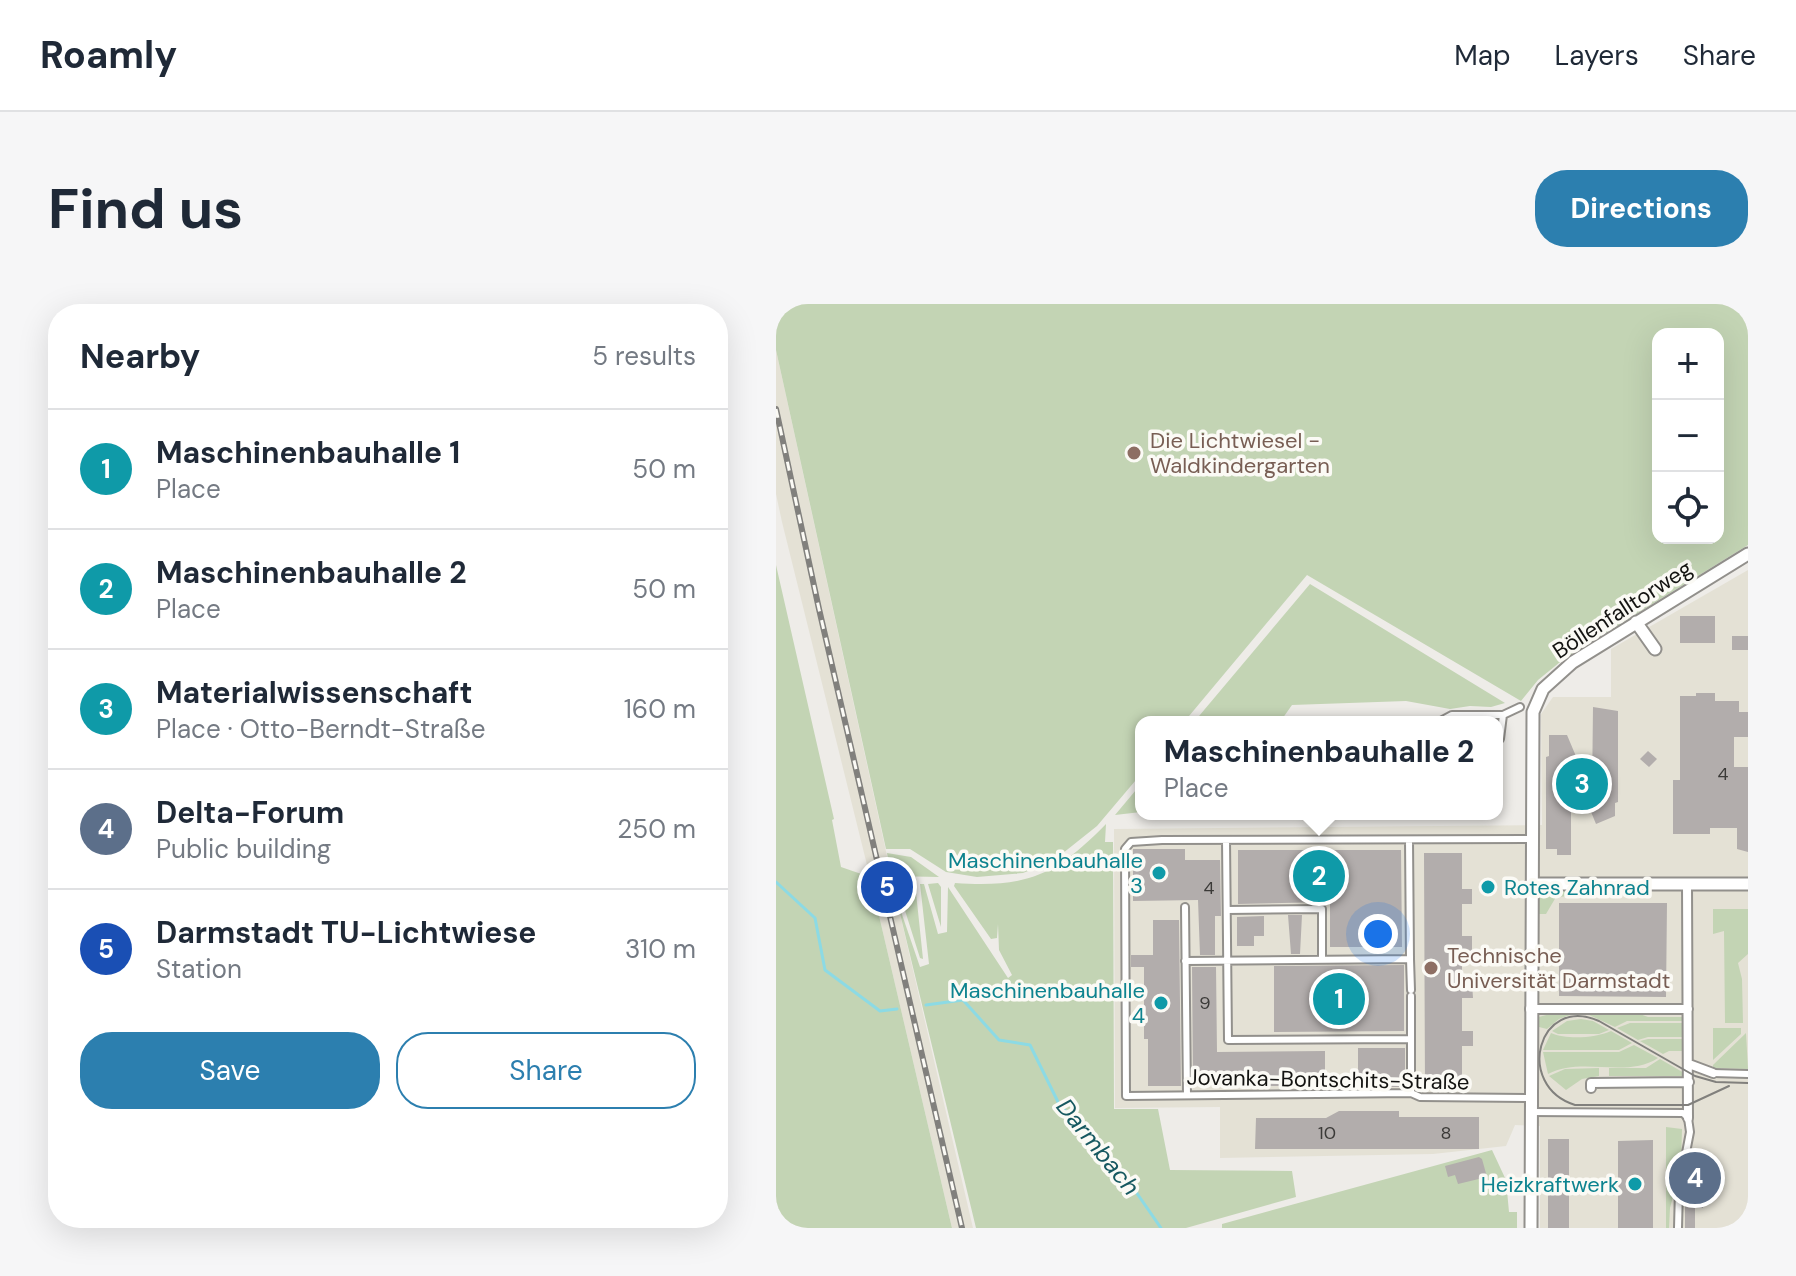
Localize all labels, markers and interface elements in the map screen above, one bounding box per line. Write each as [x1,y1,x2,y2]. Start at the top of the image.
text: Roamly [40,30,177,80]
text: Map [1454,37,1511,74]
text: Layers [1555,37,1639,74]
text: Share [1683,37,1756,74]
button: Directions [1535,170,1748,247]
text: Find us [48,172,243,245]
map controls [1652,328,1724,544]
button: + [1652,328,1724,400]
text: Nearby [80,334,200,379]
text: 5 results [592,339,696,373]
button: − [1652,400,1724,472]
place label: Die Lichtwiesel - Waldkindergarten [1150,426,1330,480]
text: Maschinenbauhalle 1 [156,433,460,472]
marker: Die Lichtwiesel - Waldkindergarten [1125,444,1143,462]
text: 1 [101,452,111,486]
text: 50 m [632,452,696,486]
text: Place [156,472,221,506]
button: locate [1652,472,1724,544]
text: Maschinenbauhalle 2 [156,553,466,592]
street label: Böllenfalltorweg [1547,554,1698,665]
text: 2 [98,572,114,606]
text: 50 m [632,572,696,606]
text: Place [156,592,221,626]
text: Materialwissenschaft [156,673,472,712]
text: 3 [98,692,114,726]
text: 160 m [624,692,696,726]
text: Place · Otto-Berndt-Straße [156,712,485,746]
popup [1135,716,1503,820]
text: Maschinenbauhalle 2 [1164,732,1474,771]
pin: 3 [1556,754,1608,814]
house number: 4 [1718,762,1729,786]
text: Place [1164,771,1228,805]
text: Delta-Forum [156,793,344,832]
text: 4 [98,812,114,846]
text: 250 m [617,812,696,846]
text: Public building [156,832,331,866]
place label: Maschinenbauhalle 3 [948,846,1143,900]
pin: 2 [1293,846,1345,906]
pin: 5 [861,857,913,917]
marker: Maschinenbauhalle 3 [1150,864,1168,882]
place label: Rotes Zahnrad [1504,873,1650,902]
house number: 4 [1204,876,1215,900]
marker: Rotes Zahnrad [1479,878,1497,896]
text: Darmstadt TU-Lichtwiese [156,913,536,952]
your location [1358,914,1398,954]
text: 5 [98,932,114,966]
text: 310 m [625,932,696,966]
place label: Technische Universität Darmstadt [1447,941,1671,995]
text: Station [156,952,242,986]
marker: Technische Universität Darmstadt [1422,959,1440,977]
pin: 1 [1313,969,1365,1029]
place label: Maschinenbauhalle 4 [950,976,1145,1030]
house number: 9 [1199,991,1211,1015]
marker: Maschinenbauhalle 4 [1152,994,1170,1012]
button: Save [80,1032,380,1109]
button: Share [396,1032,696,1109]
street label: Jovanka-Bontschits-Straße [1186,1063,1470,1096]
water label: Darmbach [1050,1092,1147,1201]
house number: 10 [1318,1121,1336,1145]
house number: 8 [1441,1121,1451,1145]
pin: 4 [1669,1148,1721,1208]
place label: Heizkraftwerk [1481,1170,1619,1199]
marker: Heizkraftwerk [1626,1175,1644,1193]

